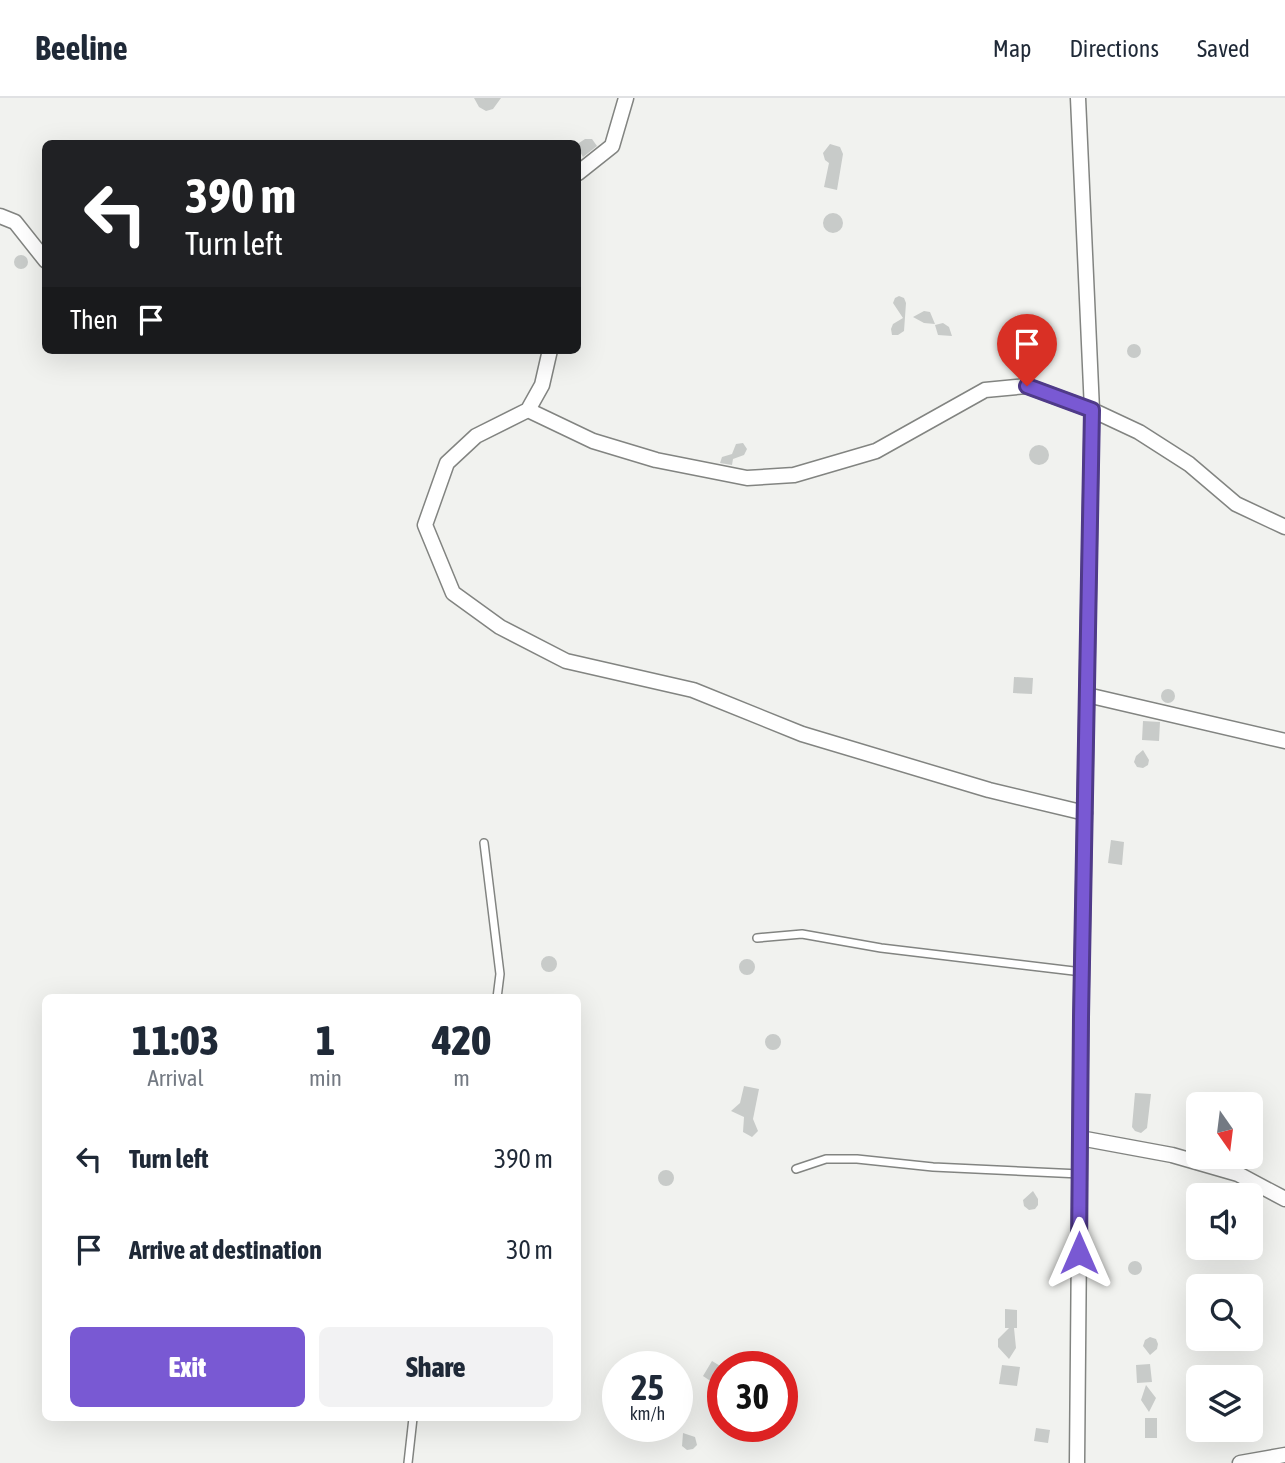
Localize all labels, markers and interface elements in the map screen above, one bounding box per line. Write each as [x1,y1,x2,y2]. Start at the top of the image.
text: Beeline [35,29,128,67]
text: Map [993,35,1031,62]
text: Directions [1069,35,1159,62]
text: Saved [1197,35,1250,62]
text: 390 m [185,167,296,223]
icon: left [70,168,161,259]
text: Turn left [185,225,283,262]
icon: arrive [132,301,170,339]
text: Then [70,305,118,335]
pin [997,314,1057,386]
icon: arrive [1008,325,1046,363]
text: 11:03 [132,1016,219,1064]
text: 1 [316,1016,335,1064]
text: 420 [432,1016,491,1064]
text: Arrival [147,1065,204,1091]
text: min [309,1065,342,1091]
text: m [453,1065,470,1091]
north arrow [1186,1092,1264,1169]
map controls [1186,1092,1263,1442]
icon: left [70,1140,108,1178]
text: Turn left [129,1144,209,1174]
text: 390 m [494,1144,553,1174]
button: sound [1186,1183,1263,1260]
position arrow [1042,1216,1116,1290]
icon: arrive [70,1231,108,1269]
text: Arrive at destination [129,1235,322,1265]
text: 30 m [506,1235,553,1265]
button: search [1186,1274,1263,1351]
button: Exit [70,1327,305,1407]
button: Share [319,1327,553,1407]
speed limit sign: 30 [707,1351,798,1442]
button: layers [1186,1365,1263,1442]
text: 25 [631,1367,664,1407]
text: km/h [630,1403,665,1424]

